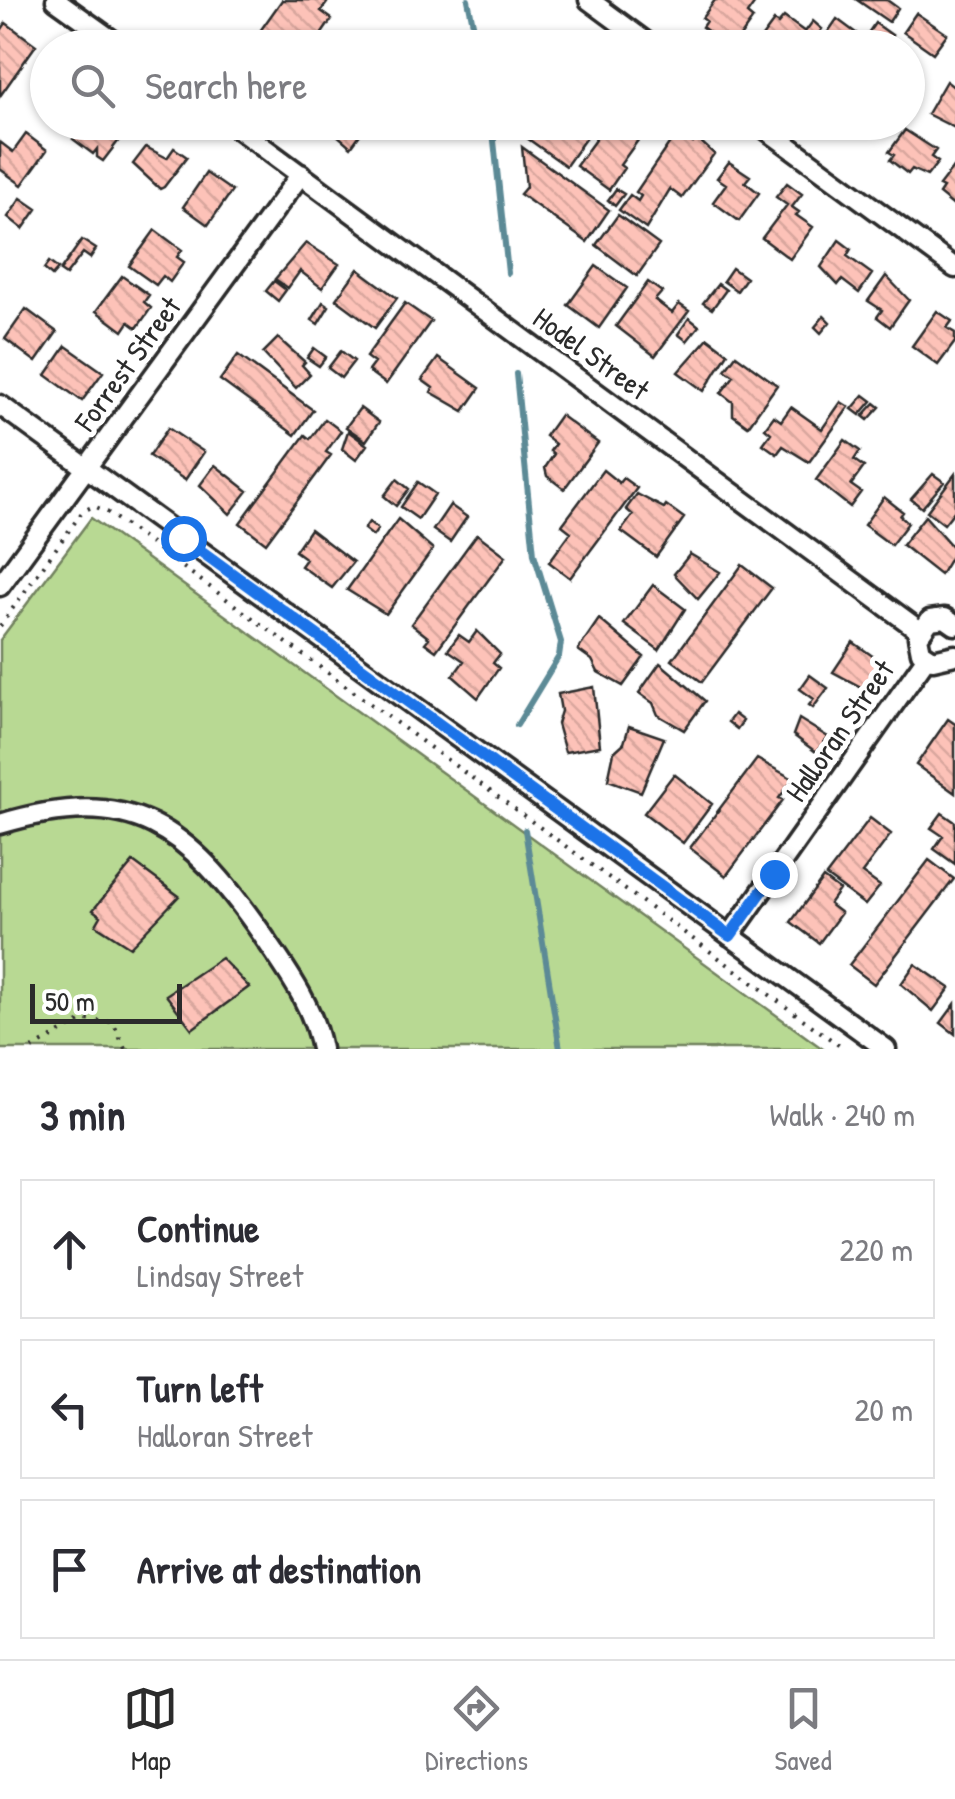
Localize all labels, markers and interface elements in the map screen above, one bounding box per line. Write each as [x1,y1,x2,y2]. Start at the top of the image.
search box [30,30,925,140]
icon: search [65,58,120,113]
text: Search here [145,59,307,111]
street label: Forrest Street [64,288,190,439]
street label: Hodel Street [525,297,658,409]
route start [161,516,207,562]
street label: Halloran Street [776,651,903,809]
route end [752,852,798,898]
scale bar [30,979,182,1024]
text: 50 m [45,982,95,1020]
text: 3 min [40,1086,125,1143]
text: Walk · 240 m [769,1093,915,1136]
text: Continue [137,1202,259,1254]
icon: ahead [42,1222,97,1277]
text: 220 m [840,1228,913,1271]
text: Lindsay Street [137,1254,303,1297]
text: Turn left [137,1362,262,1414]
icon: left [42,1382,97,1437]
text: 20 m [855,1388,913,1431]
text: Halloran Street [137,1414,312,1457]
icon: arrive [42,1542,97,1597]
text: Arrive at destination [137,1543,421,1595]
tab: Map [123,1681,178,1779]
tab: Directions [425,1681,528,1779]
tab: Saved [775,1681,832,1779]

